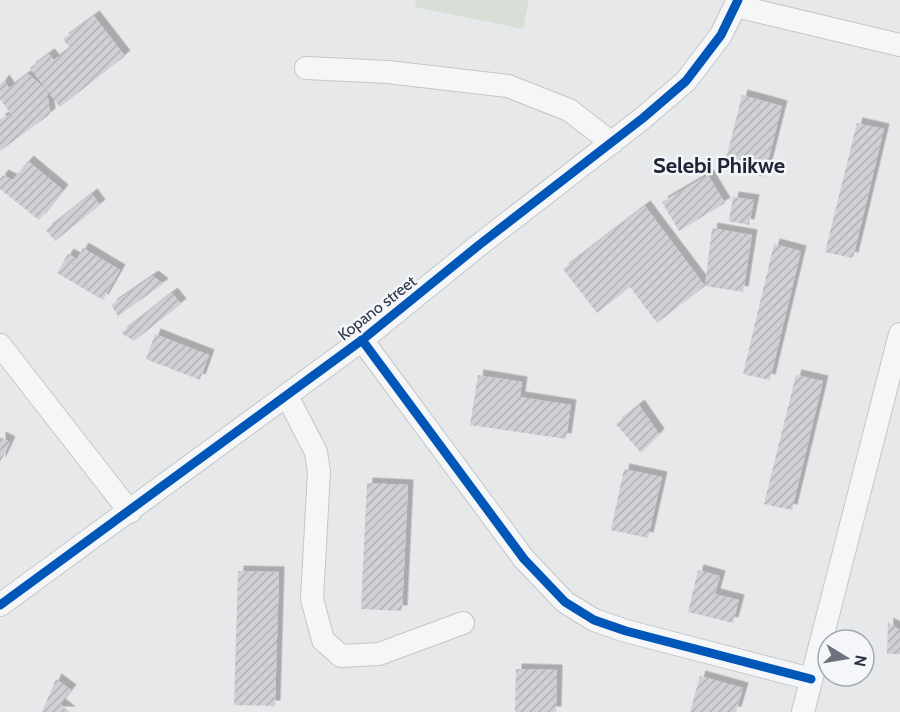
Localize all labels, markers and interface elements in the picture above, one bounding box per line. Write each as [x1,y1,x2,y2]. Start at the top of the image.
district label: Selebi Phikwe [653,152,785,179]
street label: Kopano street [334,271,420,344]
north arrow [816,628,876,688]
text: N [850,653,871,668]

